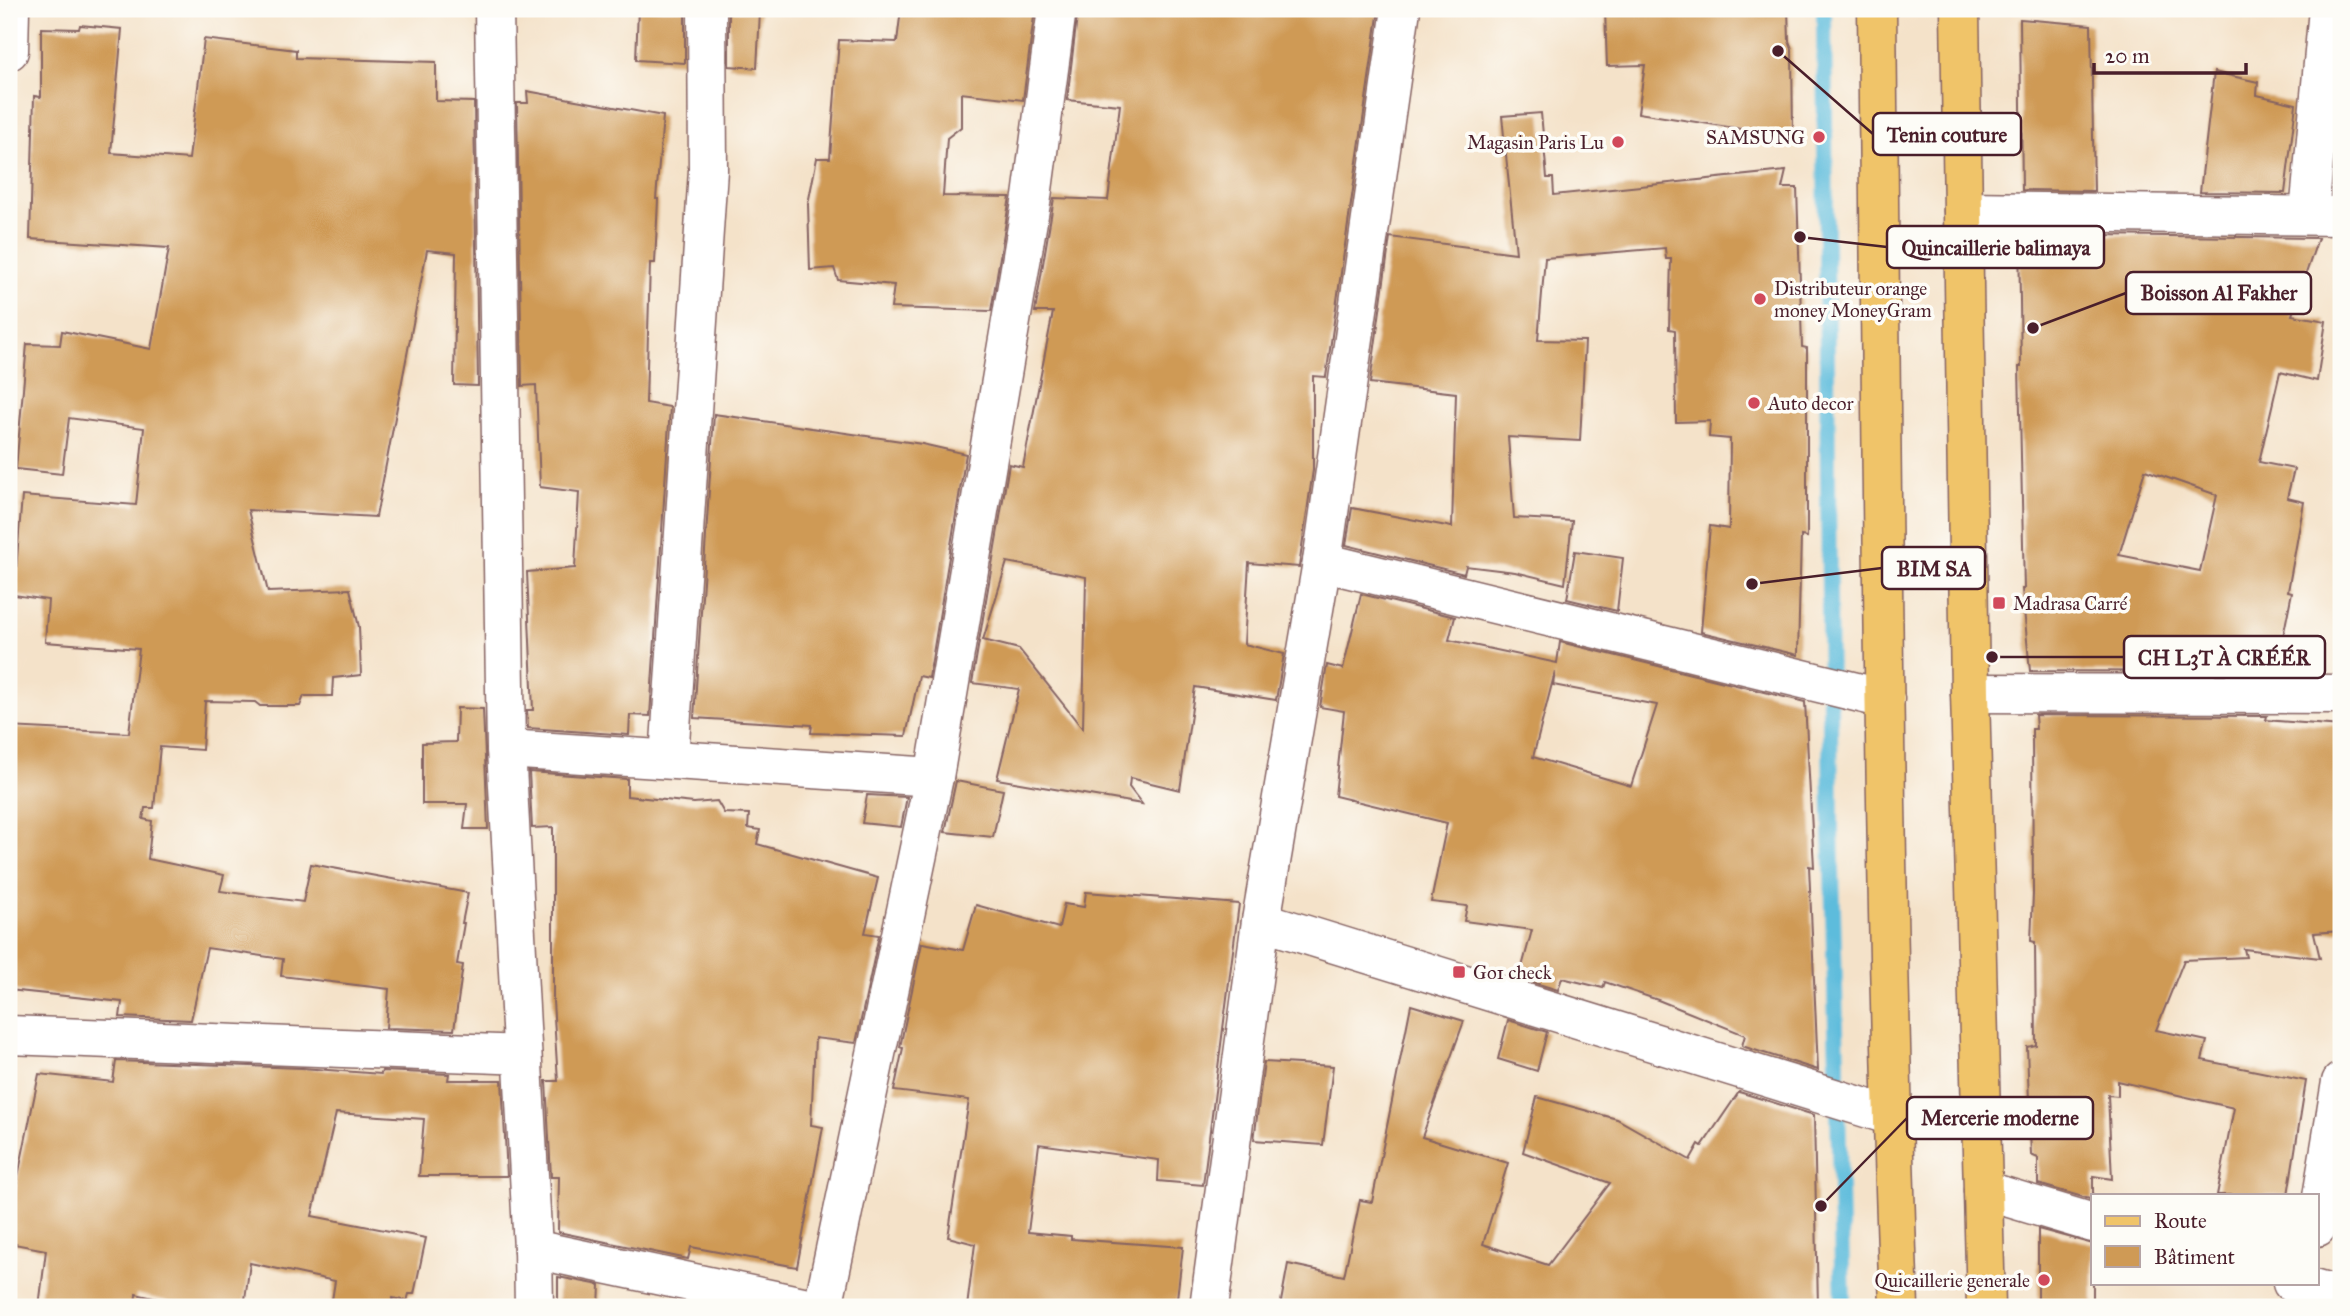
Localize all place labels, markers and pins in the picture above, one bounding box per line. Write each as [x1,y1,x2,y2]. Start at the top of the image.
callout: Tenin couture [1873,113,2021,155]
place label: SAMSUNG [1706,126,1805,149]
marker: SAMSUNG [1811,129,1827,145]
place label: Magasin Paris Lu [1467,131,1604,155]
marker: Magasin Paris Lu [1610,134,1626,150]
callout: Quincaillerie balimaya [1887,226,2104,268]
callout: Boisson Al Fakher [2126,272,2311,314]
place label: Distributeur orange money MoneyGram [1774,277,1932,322]
marker: Distributeur orange money MoneyGram [1752,291,1768,307]
place label: Auto decor [1767,392,1854,415]
marker: Auto decor [1746,395,1762,411]
callout: BIM SA [1882,547,1985,589]
place label: Madrasa Carré [2013,592,2127,615]
marker: Madrasa Carré [1991,595,2007,611]
callout: CH L3T À CRÉÉR [2124,636,2325,678]
place label: Go1 check [1473,961,1552,984]
marker: Go1 check [1451,964,1467,980]
callout: Mercerie moderne [1907,1097,2093,1139]
place label: Quicaillerie generale [1875,1269,2030,1293]
marker: Quicaillerie generale [2036,1272,2052,1288]

